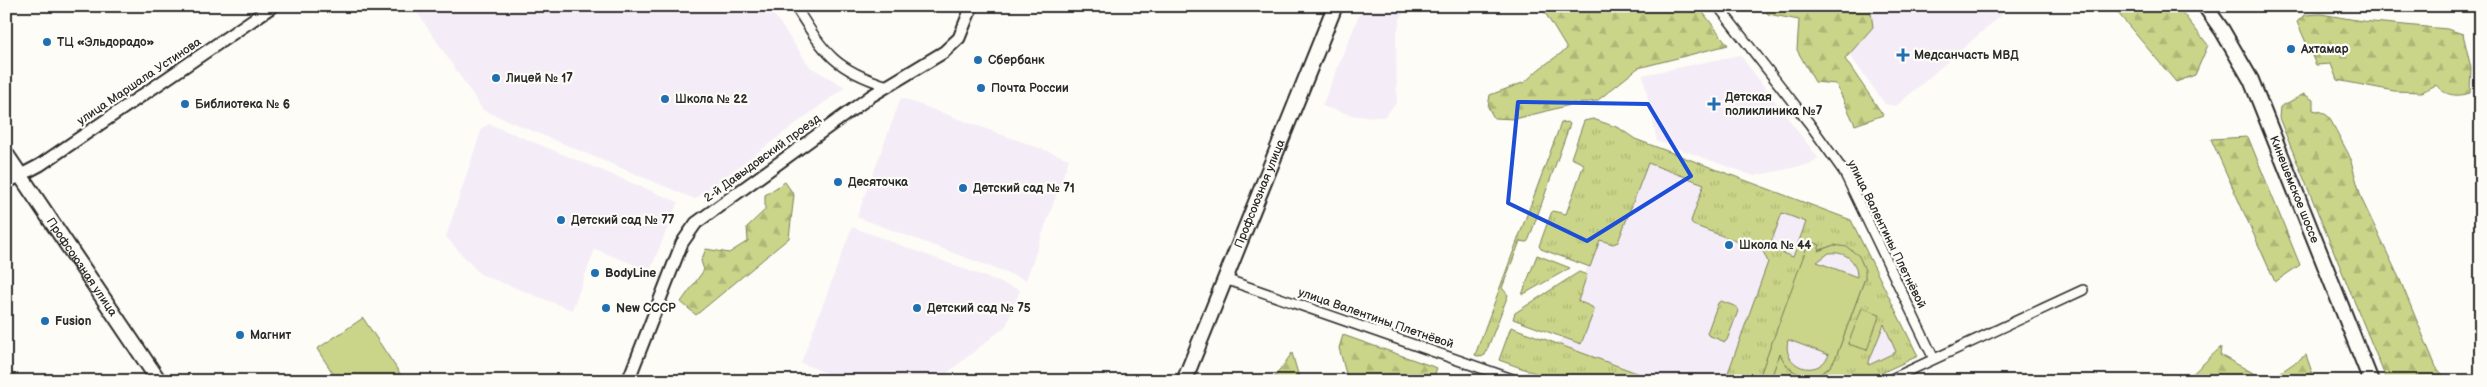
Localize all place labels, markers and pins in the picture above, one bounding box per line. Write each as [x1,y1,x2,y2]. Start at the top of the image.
place label: ТЦ «Эльдорадо» [57,35,155,50]
marker: ТЦ «Эльдорадо» [41,36,53,48]
place label: Ахтамар [2300,42,2349,57]
marker: Ахтамар [2285,43,2297,55]
marker: Медсанчасть МВД [1896,48,1910,62]
place label: Медсанчасть МВД [1914,48,2019,63]
place label: Сбербанк [988,53,1045,68]
marker: Сбербанк [972,54,984,66]
place label: Лицей № 17 [505,71,573,86]
marker: Лицей № 17 [490,72,502,84]
place label: Почта России [991,81,1069,96]
marker: Почта России [975,82,987,94]
place label: Детская поликлиника №7 [1725,90,1823,119]
place label: Школа № 22 [675,92,748,107]
marker: Школа № 22 [659,93,671,105]
place label: Библиотека № 6 [195,97,290,112]
marker: Детская поликлиника №7 [1707,97,1721,111]
marker: Библиотека № 6 [179,98,191,110]
place label: Десяточка [848,175,909,190]
marker: Десяточка [832,176,844,188]
place label: Детский сад № 71 [973,181,1075,196]
marker: Детский сад № 71 [957,182,969,194]
place label: Детский сад № 77 [571,213,675,228]
marker: Детский сад № 77 [555,214,567,226]
place label: Школа № 44 [1739,238,1811,253]
marker: Школа № 44 [1723,239,1735,251]
place label: BodyLine [605,266,656,281]
marker: BodyLine [589,267,601,279]
place label: New СССР [616,301,676,316]
place label: Детский сад № 75 [927,301,1031,316]
marker: New СССР [600,302,612,314]
marker: Детский сад № 75 [911,302,923,314]
place label: Fusion [55,314,92,329]
marker: Fusion [39,315,51,327]
place label: Магнит [250,328,292,343]
marker: Магнит [234,329,246,341]

